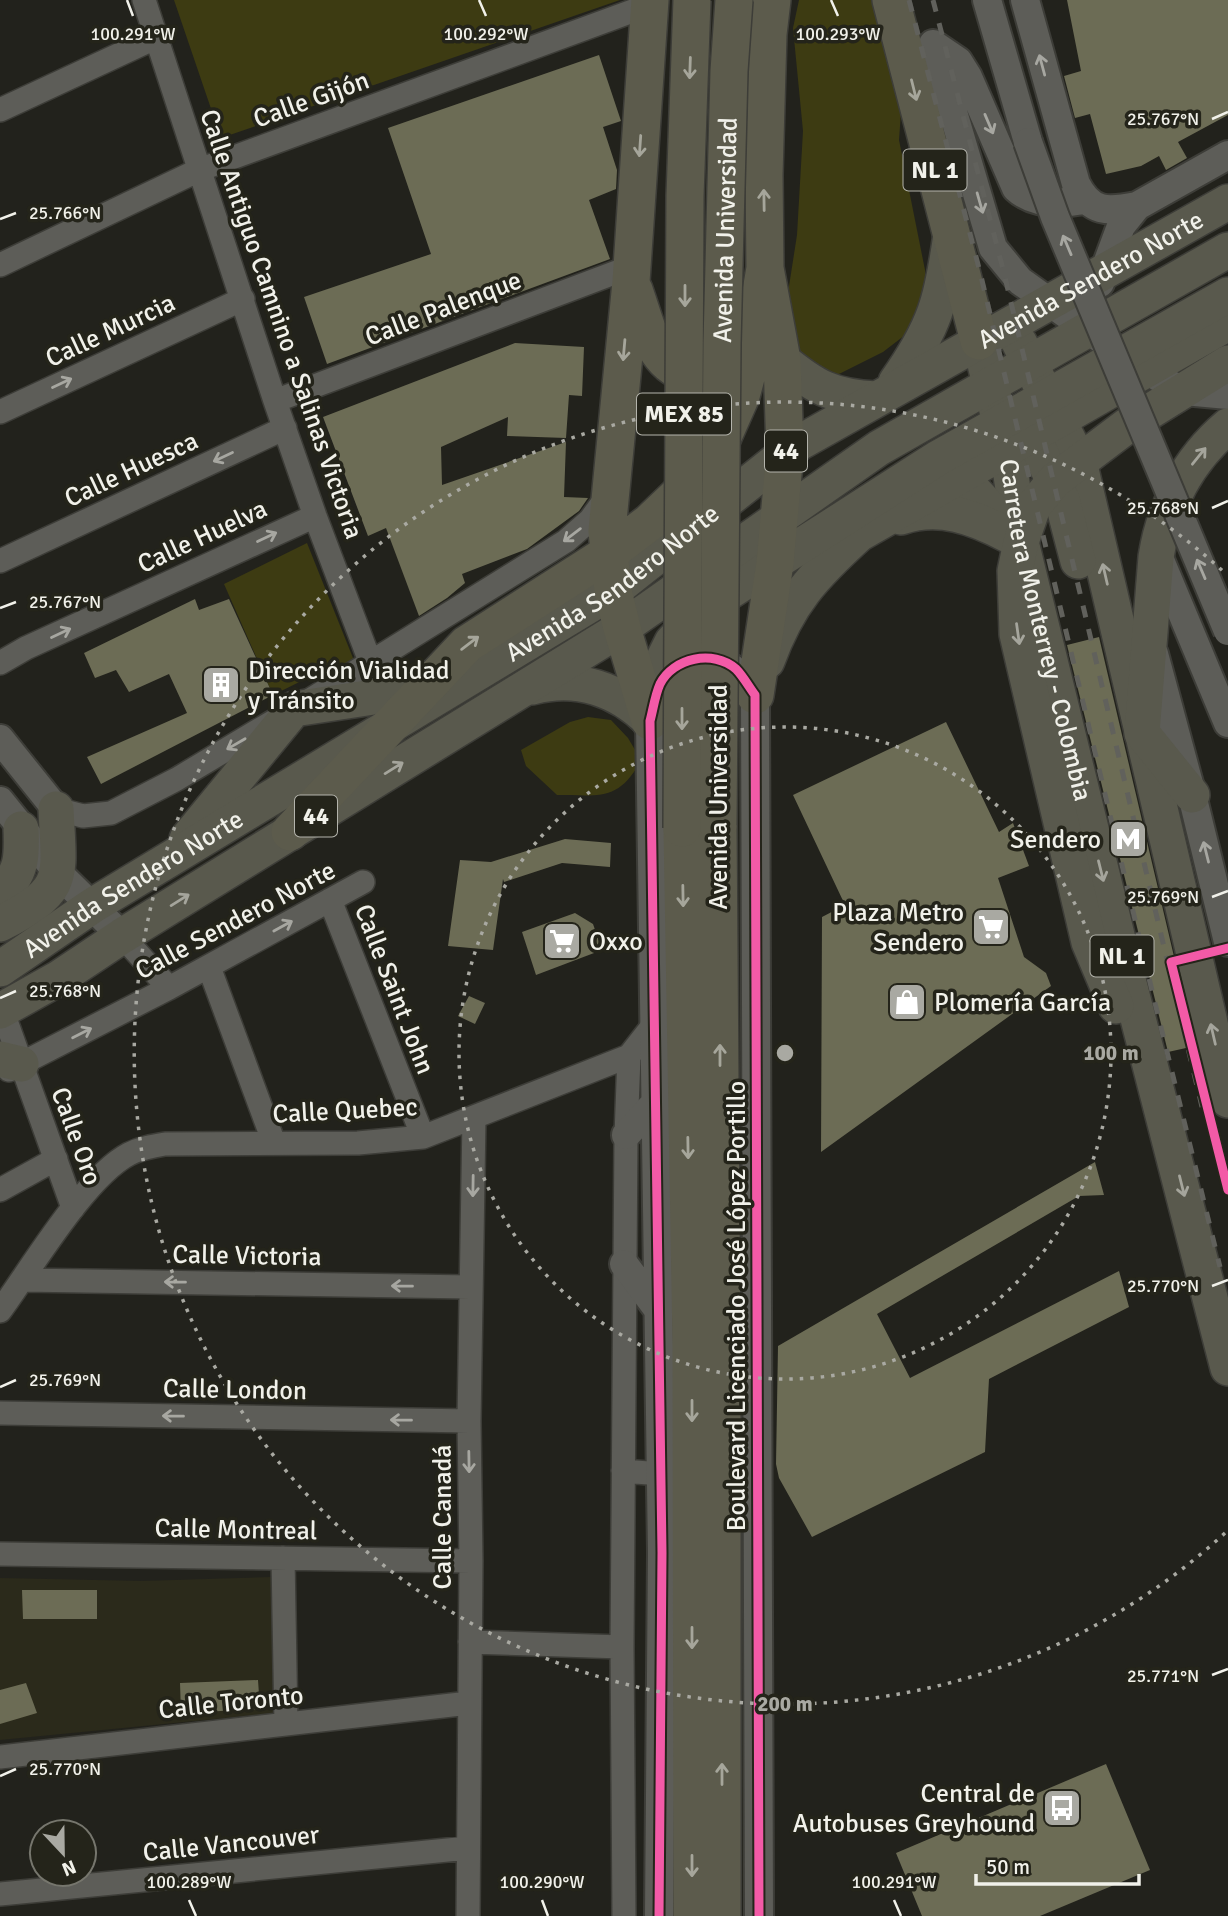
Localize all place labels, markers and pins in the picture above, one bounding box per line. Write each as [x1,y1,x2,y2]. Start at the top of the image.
place label: Dirección Vialidad y Tránsito [248,655,449,717]
building icon: Dirección Vialidad y Tránsito [200,664,242,706]
metro station icon: Sendero [1107,818,1149,860]
place label: Sendero [1010,824,1101,856]
place label: Plaza Metro Sendero [832,897,964,959]
supermarket icon: Plaza Metro Sendero [970,906,1012,948]
supermarket icon: Oxxo [541,920,583,962]
place label: Oxxo [589,926,643,958]
shop icon: Plomería García [886,981,928,1023]
place label: Plomería García [934,987,1111,1019]
centre of rings [773,1041,797,1065]
place label: Central de Autobuses Greyhound [793,1778,1035,1840]
bus stop icon: Central de Autobuses Greyhound [1041,1787,1083,1829]

